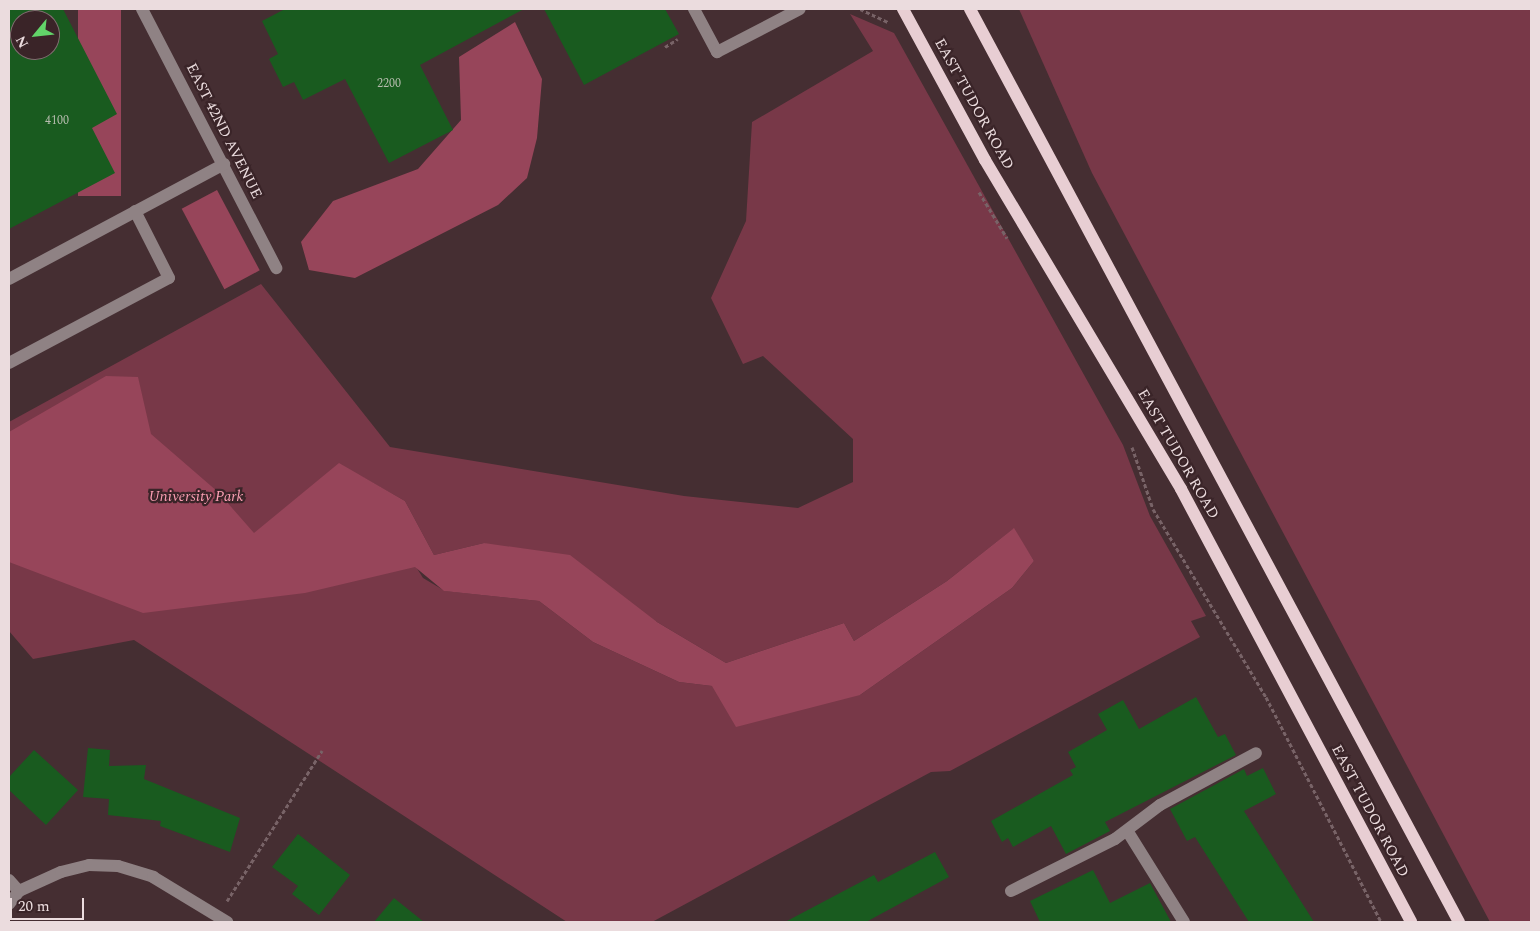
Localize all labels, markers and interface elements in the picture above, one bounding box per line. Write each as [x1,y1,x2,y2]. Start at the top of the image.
north arrow [10,10,60,60]
text: N [10,32,34,52]
street label: EAST TUDOR ROAD [930,35,1018,173]
street label: EAST 42ND AVENUE [182,60,266,202]
house number: 2200 [377,77,401,91]
house number: 4100 [45,114,69,128]
street label: EAST TUDOR ROAD [1133,386,1223,522]
park label: University Park [148,488,244,506]
street label: EAST TUDOR ROAD [1328,742,1412,880]
scale bar [12,888,86,920]
text: 20 m [18,895,50,918]

